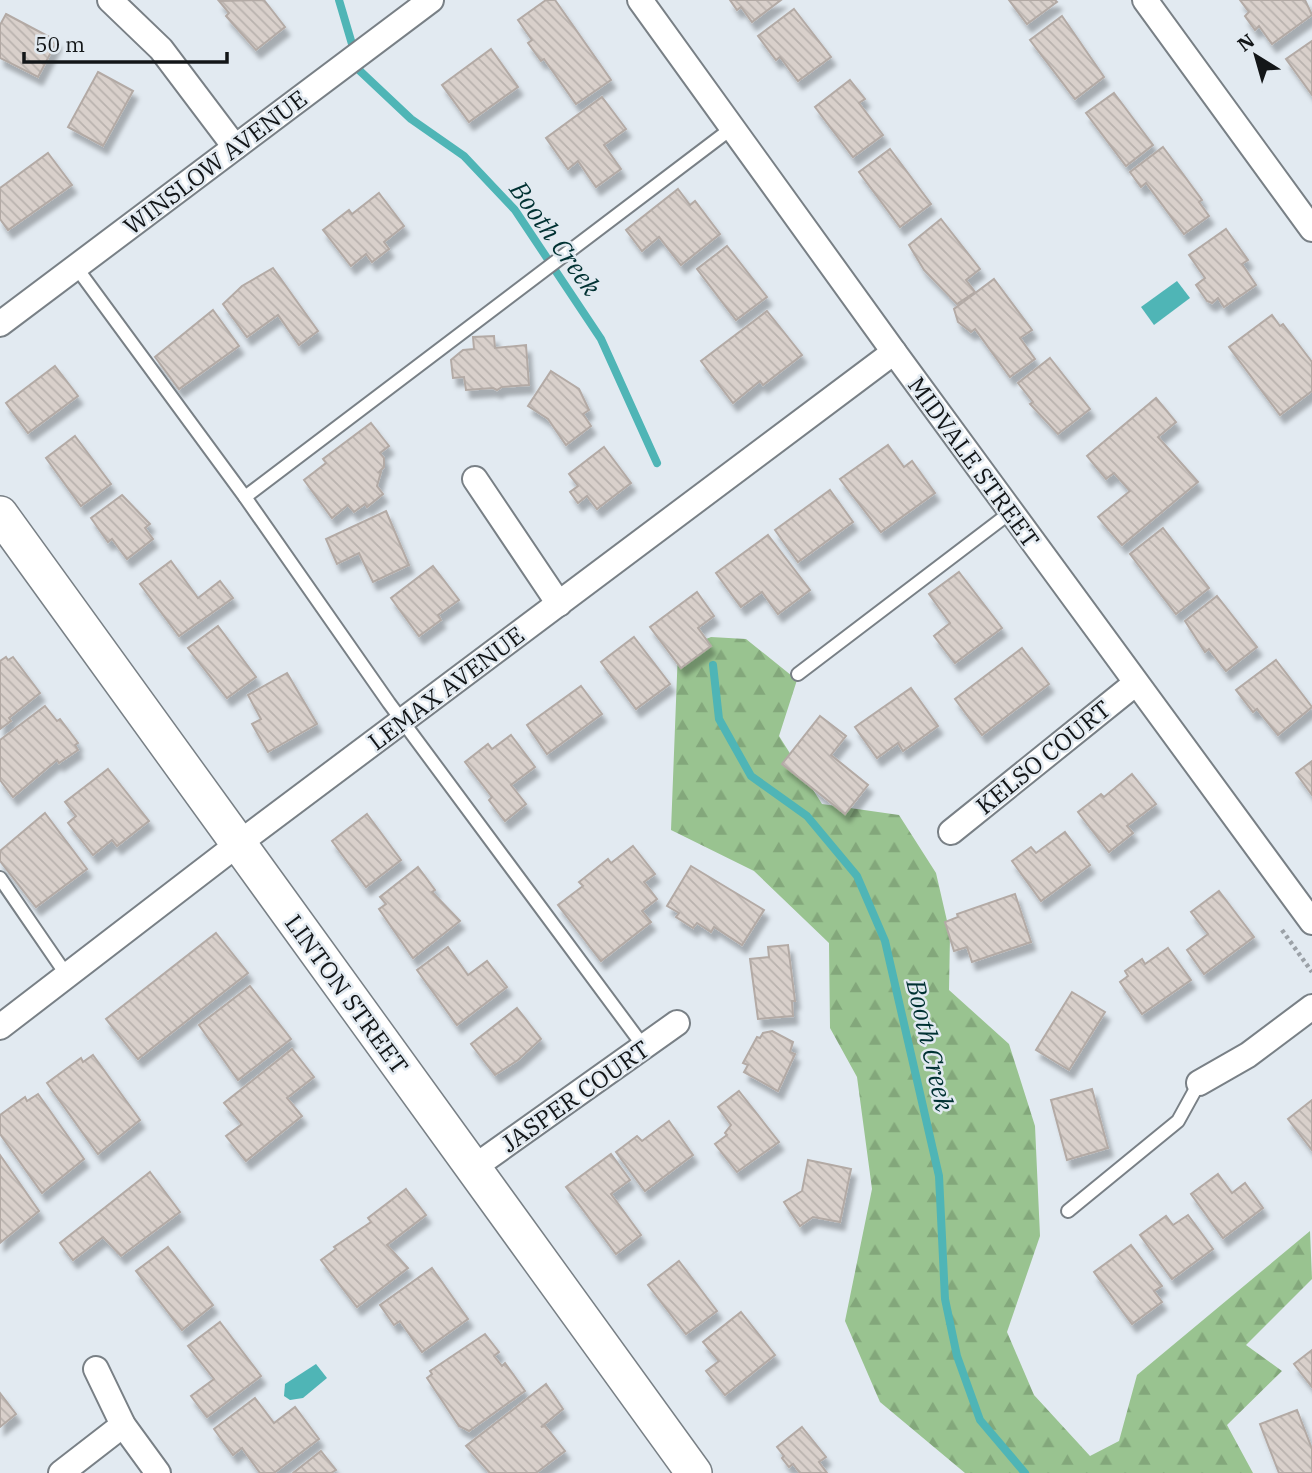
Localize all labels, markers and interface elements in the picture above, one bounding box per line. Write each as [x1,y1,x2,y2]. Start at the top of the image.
scale bar [24,21,228,65]
north arrow [1221,21,1291,91]
text: N [1233,28,1259,57]
text: 50 m [35,30,85,58]
street label: WINSLOW AVENUE [117,82,313,242]
water label: Booth Creek [502,173,609,302]
street label: MIDVALE STREET [901,370,1047,554]
street label: LEMAX AVENUE [362,619,530,757]
street label: KELSO COURT [969,693,1117,821]
street label: LINTON STREET [278,908,416,1080]
water label: Booth Creek [899,975,963,1114]
street label: JASPER COURT [494,1033,656,1159]

